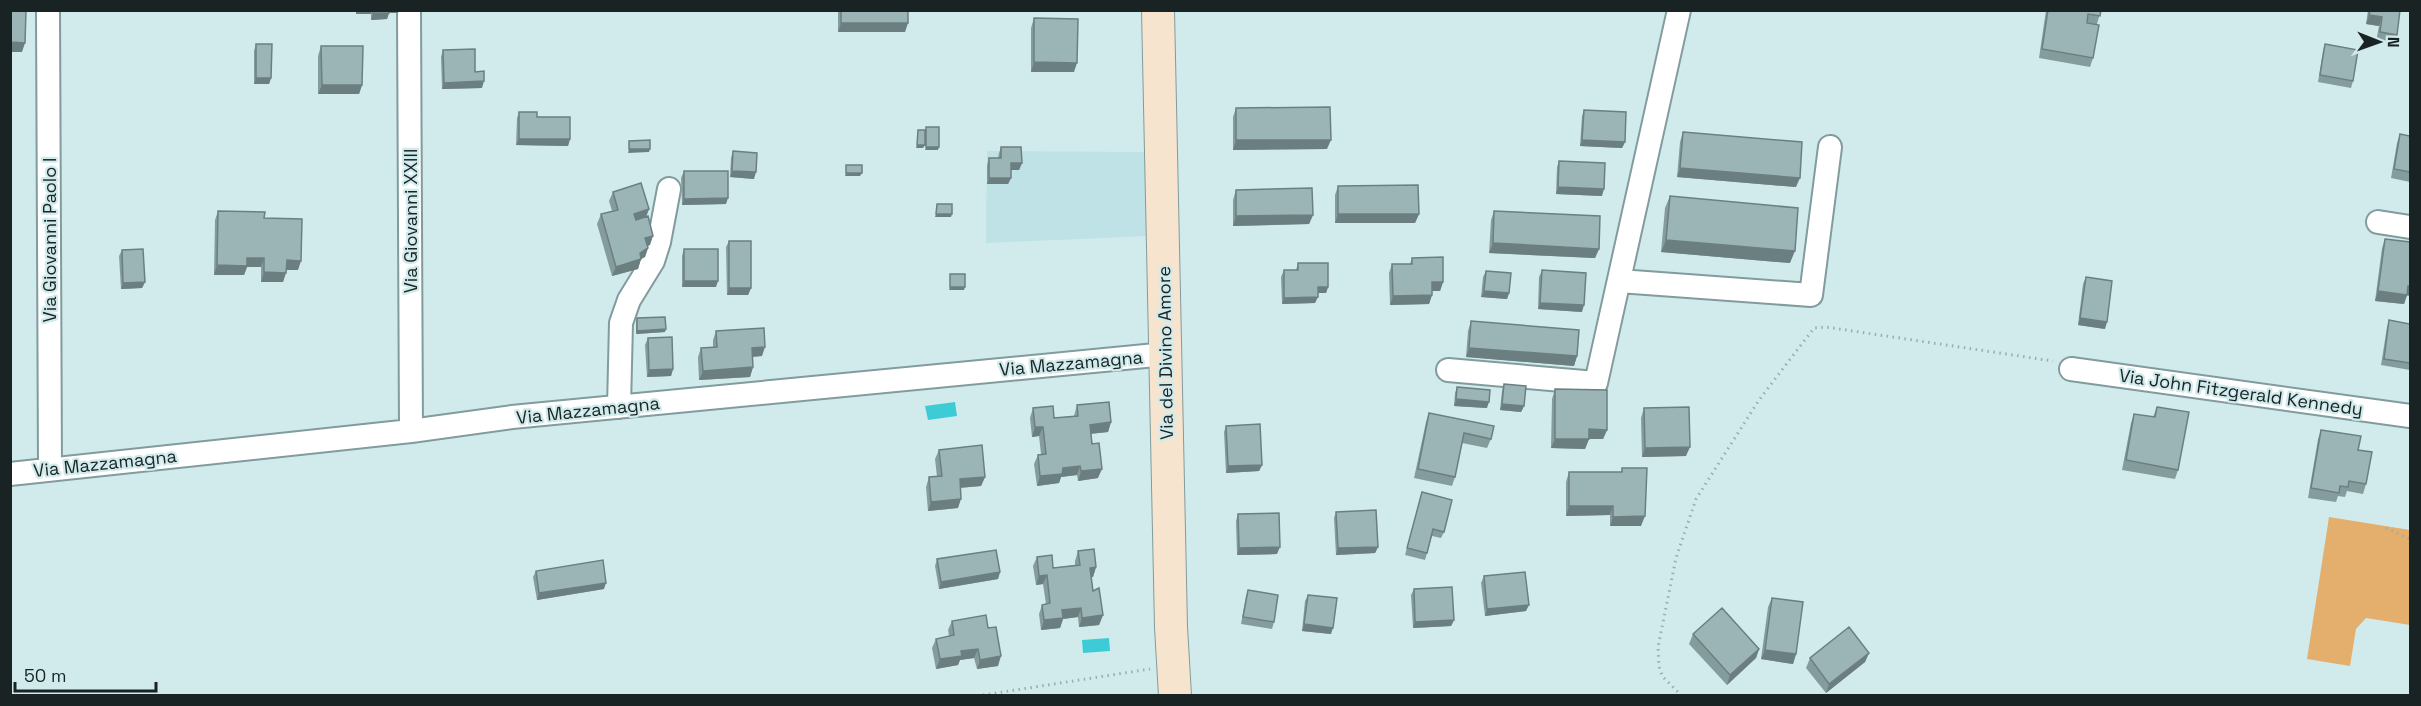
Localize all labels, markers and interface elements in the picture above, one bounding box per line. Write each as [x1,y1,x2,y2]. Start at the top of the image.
north arrow [2349,12,2409,72]
text: N [2383,37,2404,48]
street label: Via Giovanni XXIII [399,149,422,293]
street label: Via Giovanni Paolo I [38,158,61,322]
street label: Via del Divino Amore [1152,266,1178,440]
street label: Via Mazzamagna [998,345,1144,381]
street label: Via John Fitzgerald Kennedy [2117,363,2365,421]
street label: Via Mazzamagna [515,391,661,429]
street label: Via Mazzamagna [32,444,178,482]
scale bar [15,655,156,693]
text: 50 m [24,664,66,687]

